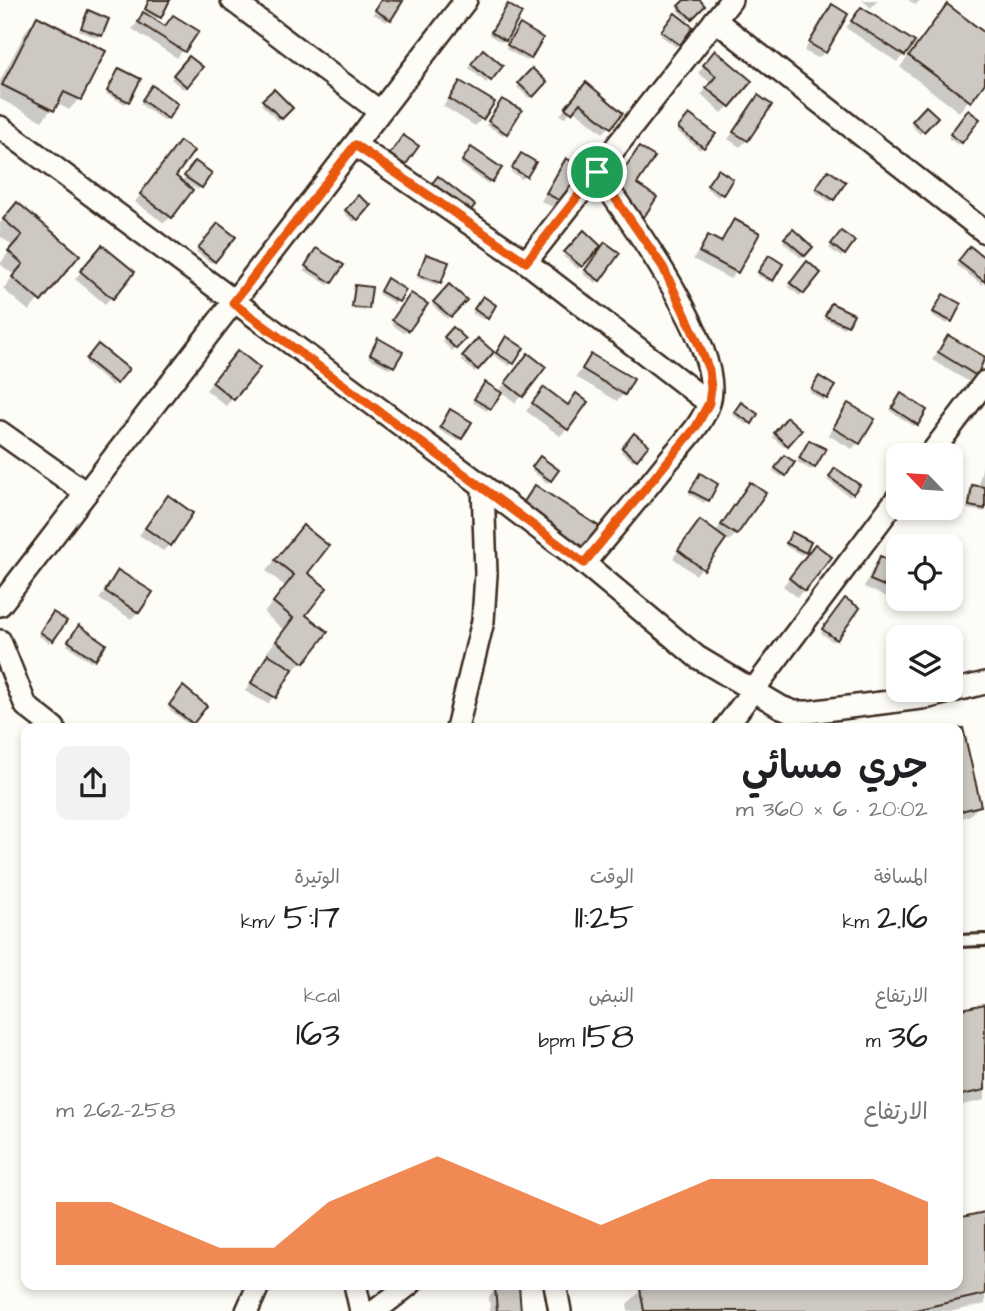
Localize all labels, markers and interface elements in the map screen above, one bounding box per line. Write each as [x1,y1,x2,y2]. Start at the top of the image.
pin [567,142,627,202]
icon: arrive [578,153,616,191]
north arrow [886,443,962,520]
map controls [886,443,963,702]
button: locate [886,534,963,611]
button: layers [886,625,963,702]
text: جري مسائي [742,741,928,793]
button: share [56,746,130,820]
text: 20:02 · 6 × 360 m [736,793,928,825]
text: الوتيرة [294,864,340,891]
text: الوقت [590,864,634,891]
text: المسافة [874,864,928,891]
text: 5:17 [283,893,340,942]
text: 11:25 [574,893,634,942]
text: 2.16 [877,893,928,942]
text: /km [241,909,283,936]
text: km [843,909,877,936]
text: kcal [304,983,340,1010]
text: النبض [589,983,634,1010]
text: الارتفاع [875,983,928,1010]
text: 163 [296,1010,340,1059]
text: 158 [582,1012,634,1061]
text: 36 [888,1012,928,1061]
text: bpm [538,1028,582,1055]
text: m [866,1028,888,1055]
text: 258–262 m [56,1094,175,1126]
text: الارتفاع [864,1096,928,1128]

